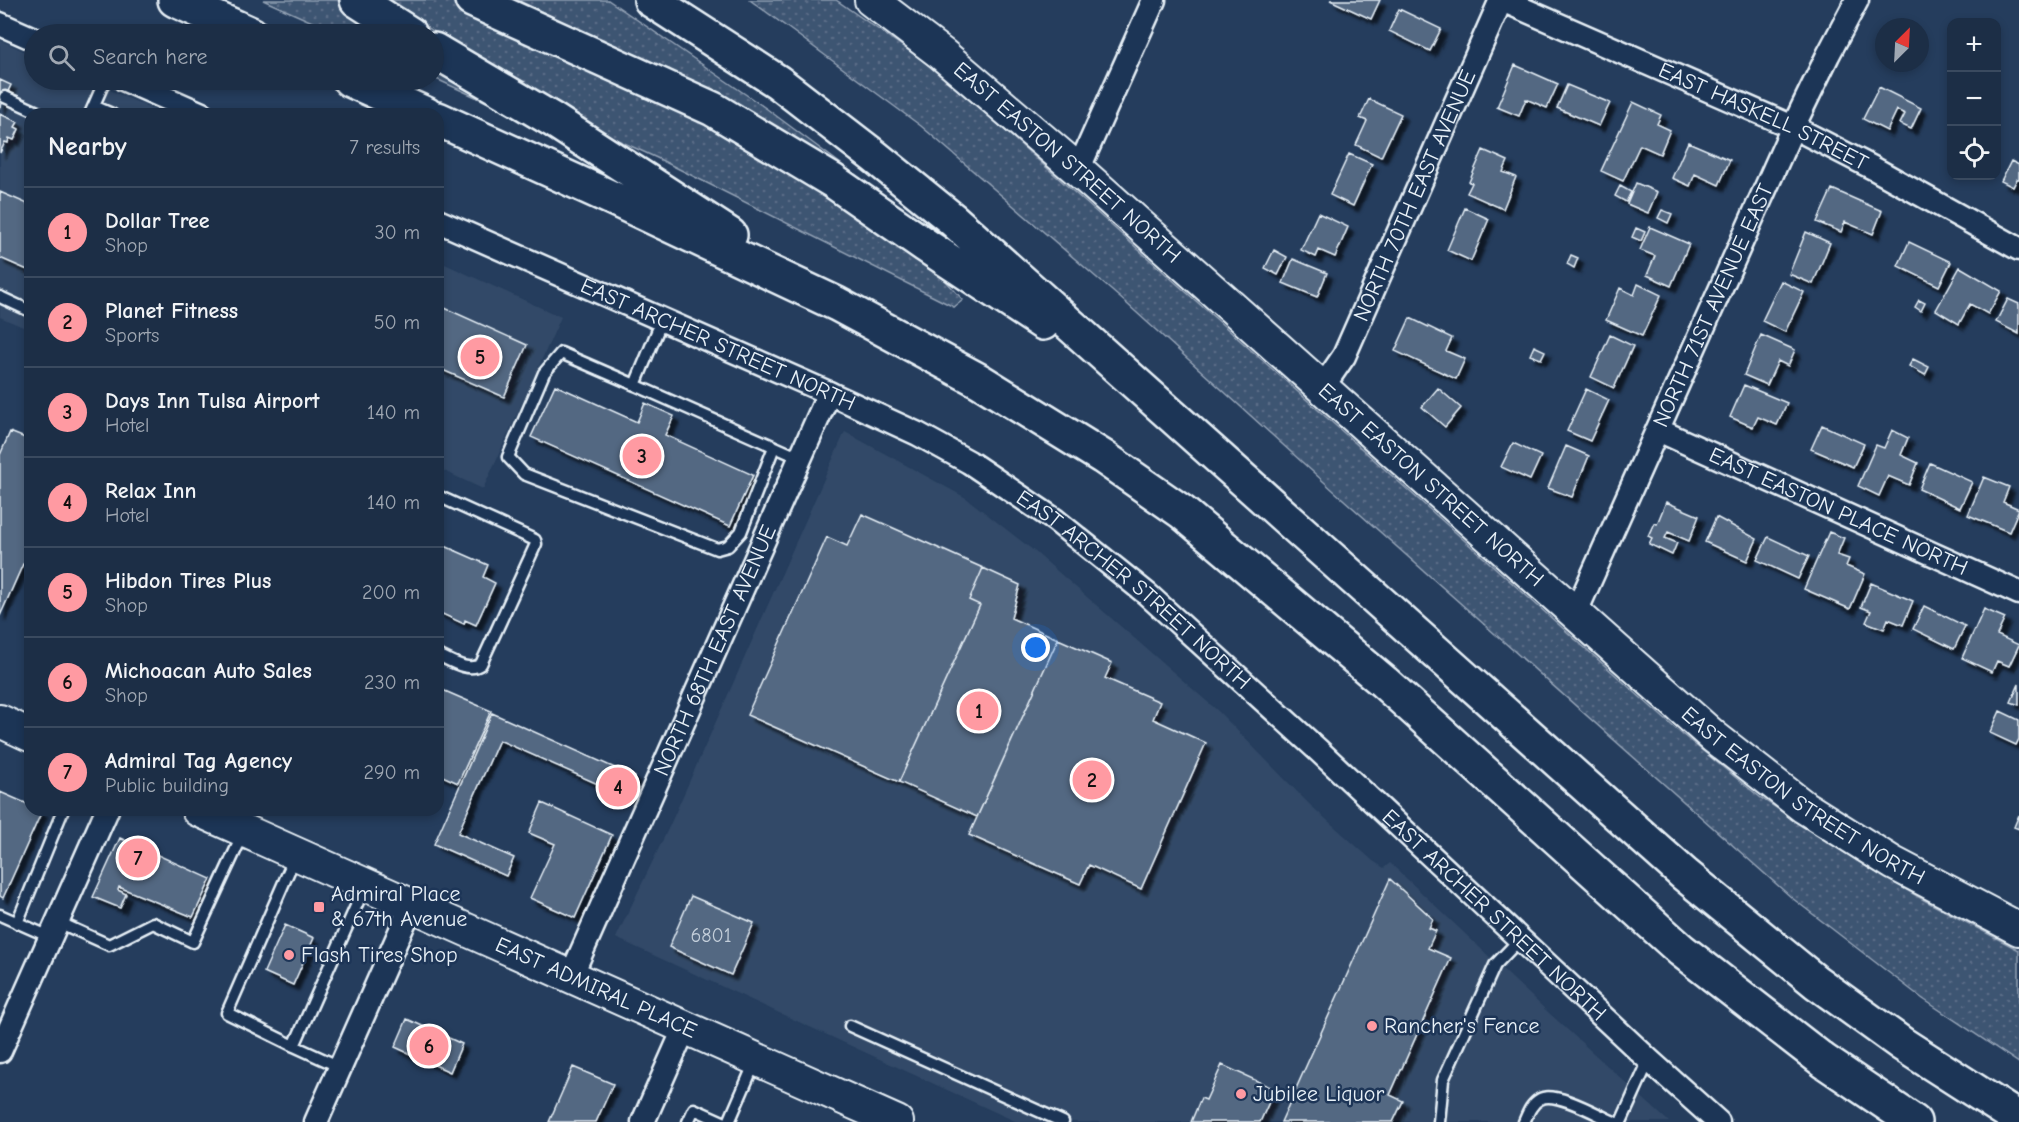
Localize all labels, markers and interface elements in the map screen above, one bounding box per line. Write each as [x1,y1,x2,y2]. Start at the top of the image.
north arrow [1875,18,1929,72]
map controls [1947,18,2001,180]
button: + [1947,18,2001,72]
search box [24,24,444,90]
icon: search [45,41,78,74]
text: Search here [93,44,208,70]
street label: EAST EASTON STREET NORTH [948,57,1186,269]
street label: EAST HASKELL STREET [1655,57,1873,176]
street label: NORTH 70TH EAST AVENUE [1348,66,1481,325]
button: − [1947,72,2001,126]
button: locate [1947,126,2001,180]
text: Nearby [48,132,127,162]
text: 7 results [349,136,420,159]
street label: NORTH 71ST AVENUE EAST [1647,179,1779,431]
text: Dollar Tree [105,208,210,234]
text: 1 [64,221,71,244]
text: 30 m [374,221,420,244]
text: Shop [105,234,148,257]
street label: EAST ARCHER STREET NORTH [577,272,860,416]
text: Planet Fitness [105,298,238,324]
text: 2 [63,311,72,334]
text: 50 m [374,311,420,334]
text: Sports [105,324,159,347]
pin: 5 [460,334,500,380]
street label: EAST EASTON STREET NORTH [1313,378,1549,592]
text: Days Inn Tulsa Airport [105,388,320,414]
text: 3 [63,401,72,424]
text: 140 m [367,401,420,424]
text: Hotel [105,414,149,437]
pin: 3 [622,434,662,478]
street label: EAST EASTON PLACE NORTH [1705,442,1972,581]
text: Relax Inn [105,478,196,504]
street label: EAST ARCHER STREET NORTH [1011,485,1256,695]
text: 4 [63,491,72,514]
text: 140 m [367,491,420,514]
text: Hotel [105,504,149,527]
street label: NORTH 68TH EAST AVENUE [648,521,782,780]
text: Hibdon Tires Plus [105,568,271,594]
text: 5 [62,581,73,604]
text: 200 m [362,581,420,604]
text: Shop [105,594,148,617]
your location [1021,633,1050,662]
text: Michoacan Auto Sales [105,658,312,684]
text: 6 [62,671,73,694]
text: 230 m [364,671,420,694]
text: Shop [105,684,148,707]
pin: 1 [960,688,998,734]
street label: EAST EASTON STREET NORTH [1676,701,1929,890]
text: Admiral Tag Agency [105,748,292,774]
pin: 2 [1072,758,1112,802]
text: 7 [63,761,72,784]
text: 290 m [364,761,420,784]
pin: 4 [598,764,638,810]
text: Public building [105,774,229,797]
street label: EAST ARCHER STREET NORTH [1377,804,1612,1026]
pin: 7 [118,836,158,880]
place label: Admiral Place & 67th Avenue [331,881,467,932]
marker: Admiral Place & 67th Avenue [312,900,326,914]
house number: 6801 [690,924,732,947]
street label: EAST ADMIRAL PLACE [491,931,701,1044]
place label: Flash Tires Shop [301,942,458,968]
marker: Flash Tires Shop [282,948,296,962]
place label: Rancher's Fence [1384,1013,1540,1039]
marker: Rancher's Fence [1365,1019,1379,1033]
pin: 6 [410,1024,448,1068]
place label: Jubilee Liquor [1253,1081,1384,1107]
marker: Jubilee Liquor [1234,1087,1248,1101]

